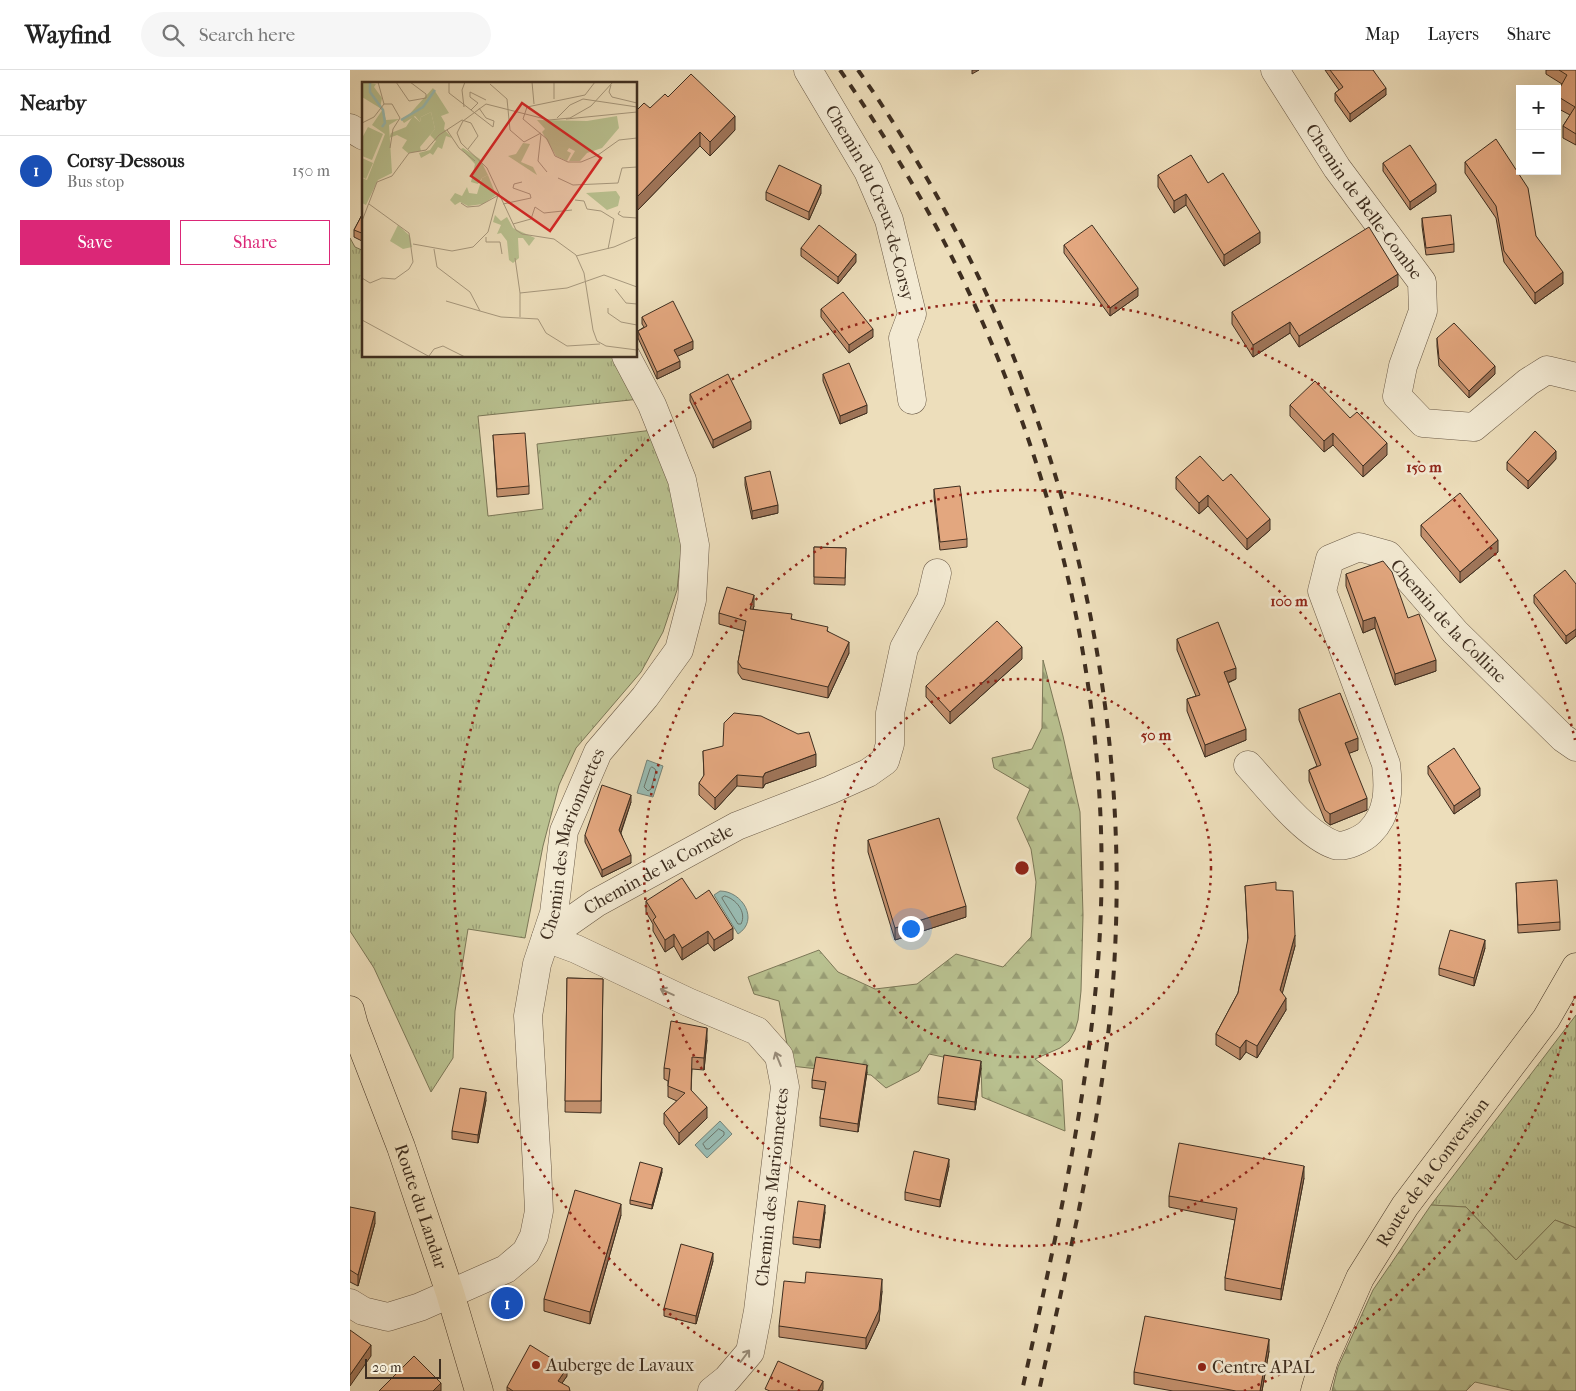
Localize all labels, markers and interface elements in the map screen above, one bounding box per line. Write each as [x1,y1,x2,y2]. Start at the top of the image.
search box [141,12,491,57]
text: Wayfind [25,21,111,49]
icon: search [159,21,187,49]
text: Search here [199,24,295,46]
text: Map [1365,24,1399,45]
text: Layers [1427,24,1479,45]
text: Share [1507,24,1551,45]
inset map [362,82,638,358]
map controls [1516,85,1561,175]
button: + [1516,85,1561,130]
text: Nearby [20,91,86,115]
street label: Chemin du Creux-de-Corsy [820,102,919,304]
street label: Chemin de Belle-Combe [1301,120,1427,284]
button: − [1516,130,1561,175]
text: Corsy-Dessous [67,150,184,172]
text: 1 [33,161,39,180]
text: 150 m [292,161,330,180]
text: Bus stop [67,172,124,191]
button: Save [20,220,170,265]
button: Share [180,220,330,265]
text: 150 m [1406,458,1442,476]
street label: Chemin de la Colline [1386,555,1511,688]
text: 100 m [1270,592,1308,610]
text: 50 m [1141,726,1172,744]
street label: Chemin des Marionnettes [536,745,610,943]
street label: Chemin de la Cornèle [580,820,737,919]
centre of rings [1013,859,1031,877]
your location [898,916,924,942]
one-way arrow [659,986,674,996]
one-way arrow [772,1052,782,1067]
street label: Chemin des Marionnettes [752,1086,793,1287]
street label: Route de la Conversion [1372,1094,1494,1251]
street label: Route du Landar [390,1142,451,1272]
pin: 1 [491,1284,523,1322]
one-way arrow [740,1349,750,1363]
place label: Auberge de Lavaux [545,1355,695,1376]
scale bar [365,1356,441,1379]
place label: Centre APAL [1212,1357,1315,1378]
text: 20 m [372,1359,402,1376]
marker: Auberge de Lavaux [530,1359,542,1371]
marker: Centre APAL [1196,1361,1208,1373]

